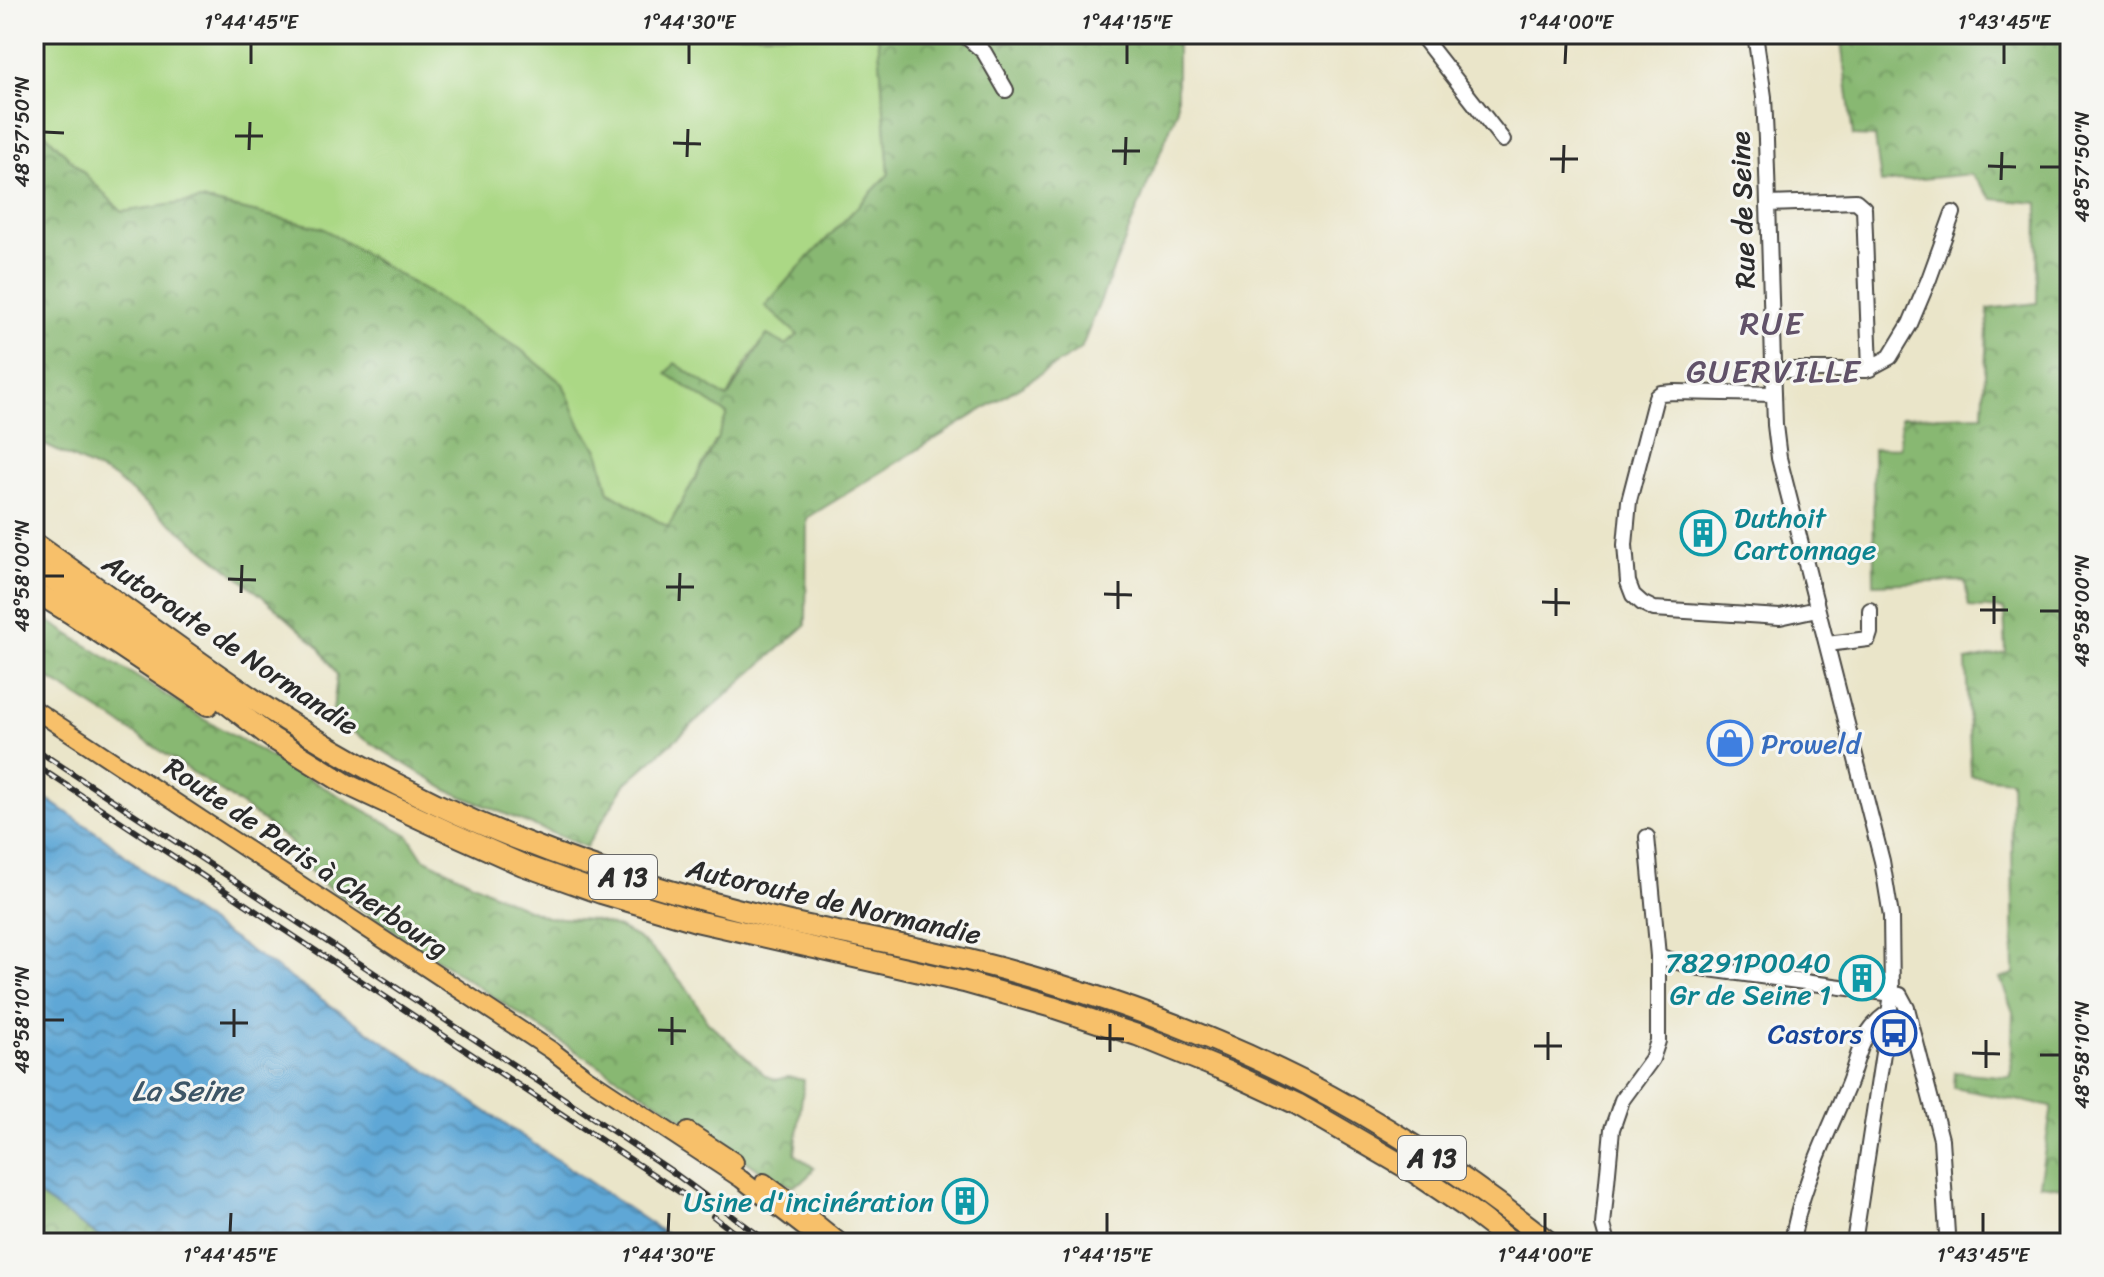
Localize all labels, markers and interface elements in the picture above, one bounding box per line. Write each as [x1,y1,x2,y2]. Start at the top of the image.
text: 1°44'45"E [204,5,300,40]
text: 1°44'30"E [643,5,737,40]
text: 1°44'15"E [1082,5,1174,40]
text: 1°44'00"E [1519,5,1615,40]
text: 1°43'45"E [1958,5,2052,40]
text: 48°57'50"N [5,76,40,188]
text: 48°57'50"N [2065,111,2100,223]
street label: Rue de Seine [1715,130,1770,290]
district label: RUE [1740,295,1804,352]
district label: GUERVILLE [1686,343,1862,400]
place label: Duthoit Cartonnage [1734,493,1876,574]
building icon: Duthoit Cartonnage [1679,509,1727,557]
text: 48°58'00"N [5,520,40,632]
street label: Autoroute de Normandie [91,539,369,749]
text: 48°58'00"N [2065,555,2100,667]
shop icon: Proweld [1706,719,1754,767]
place label: Proweld [1761,719,1862,768]
street label: Route de Paris à Cherbourg [154,743,460,972]
street label: Autoroute de Normandie [681,843,986,959]
road number: A 13 [589,855,657,899]
place label: 78291P0040 Gr de Seine 1 [1665,938,1831,1019]
building icon: 78291P0040 Gr de Seine 1 [1838,954,1886,1002]
text: 48°58'10"N [5,966,40,1074]
text: 48°58'10"N [2065,1001,2100,1109]
place label: Castors [1768,1009,1863,1058]
bus stop icon: Castors [1870,1009,1918,1057]
water label: La Seine [132,1064,245,1118]
road number: A 13 [1398,1136,1466,1180]
place label: Usine d'incinération [684,1177,934,1226]
building icon: Usine d'incinération [941,1177,989,1225]
text: 1°44'45"E [183,1238,279,1273]
text: 1°44'30"E [622,1238,716,1273]
text: 1°44'15"E [1062,1238,1154,1273]
text: 1°44'00"E [1498,1238,1594,1273]
text: 1°43'45"E [1937,1238,2031,1273]

